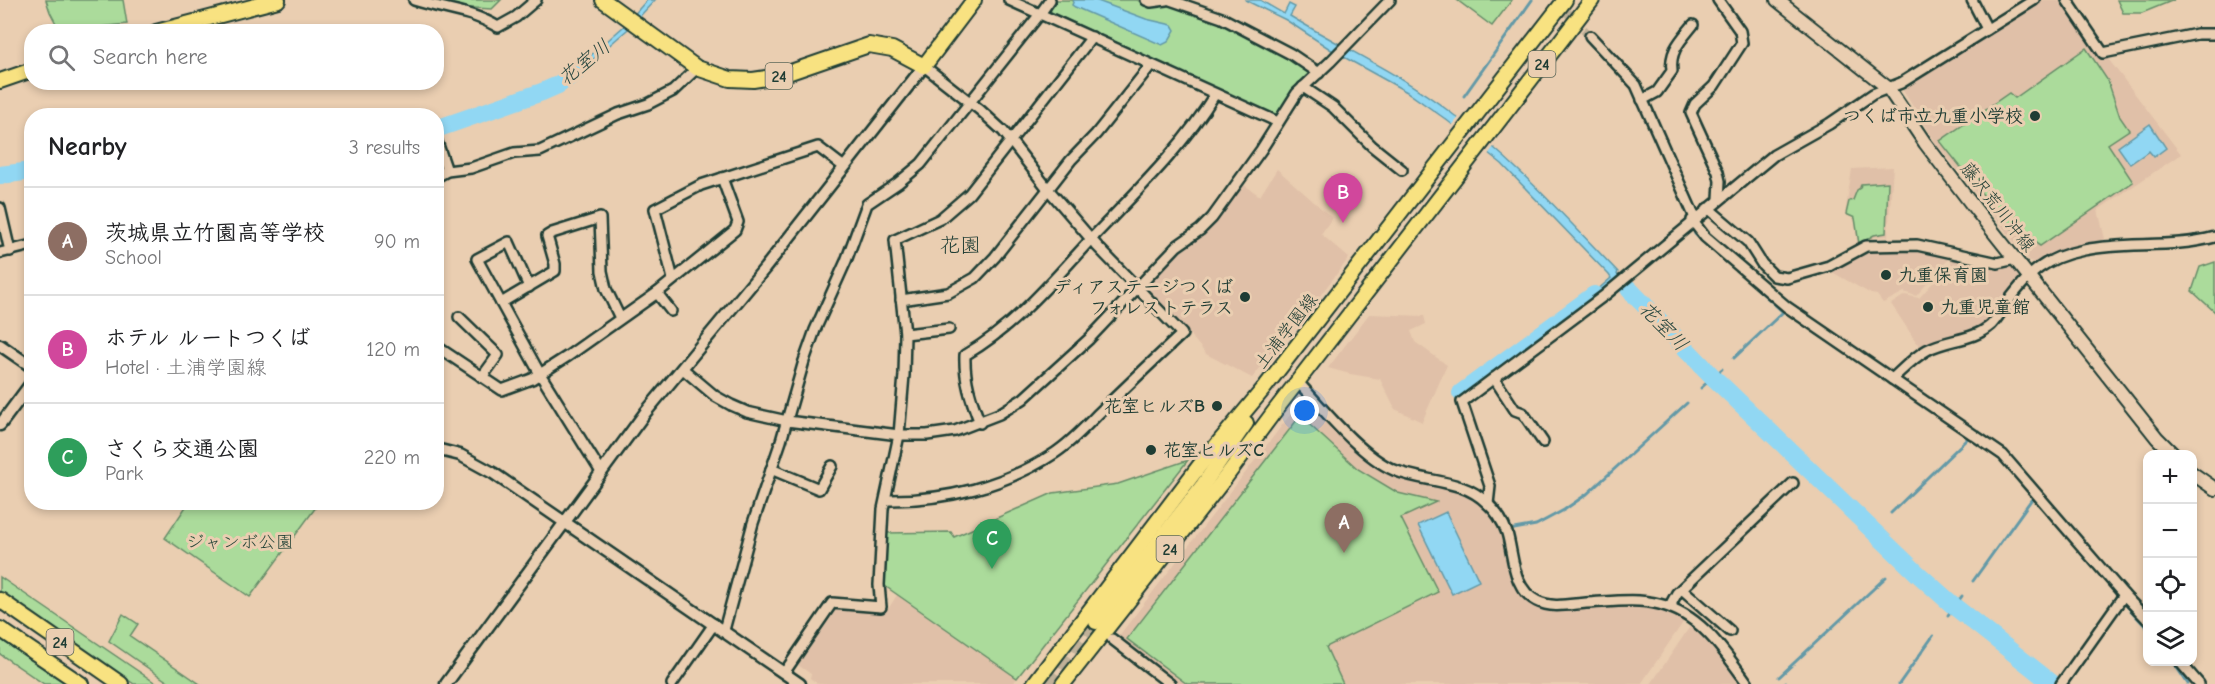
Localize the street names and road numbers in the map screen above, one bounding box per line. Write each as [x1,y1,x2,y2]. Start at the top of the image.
road number: 24 [1528,51,1556,77]
road number: 24 [766,63,792,89]
street label: 藤沢荒川沖線 [1956,158,2039,256]
street label: 土浦学園線 [1250,289,1322,373]
road number: 24 [1156,536,1184,562]
road number: 24 [46,629,74,655]

